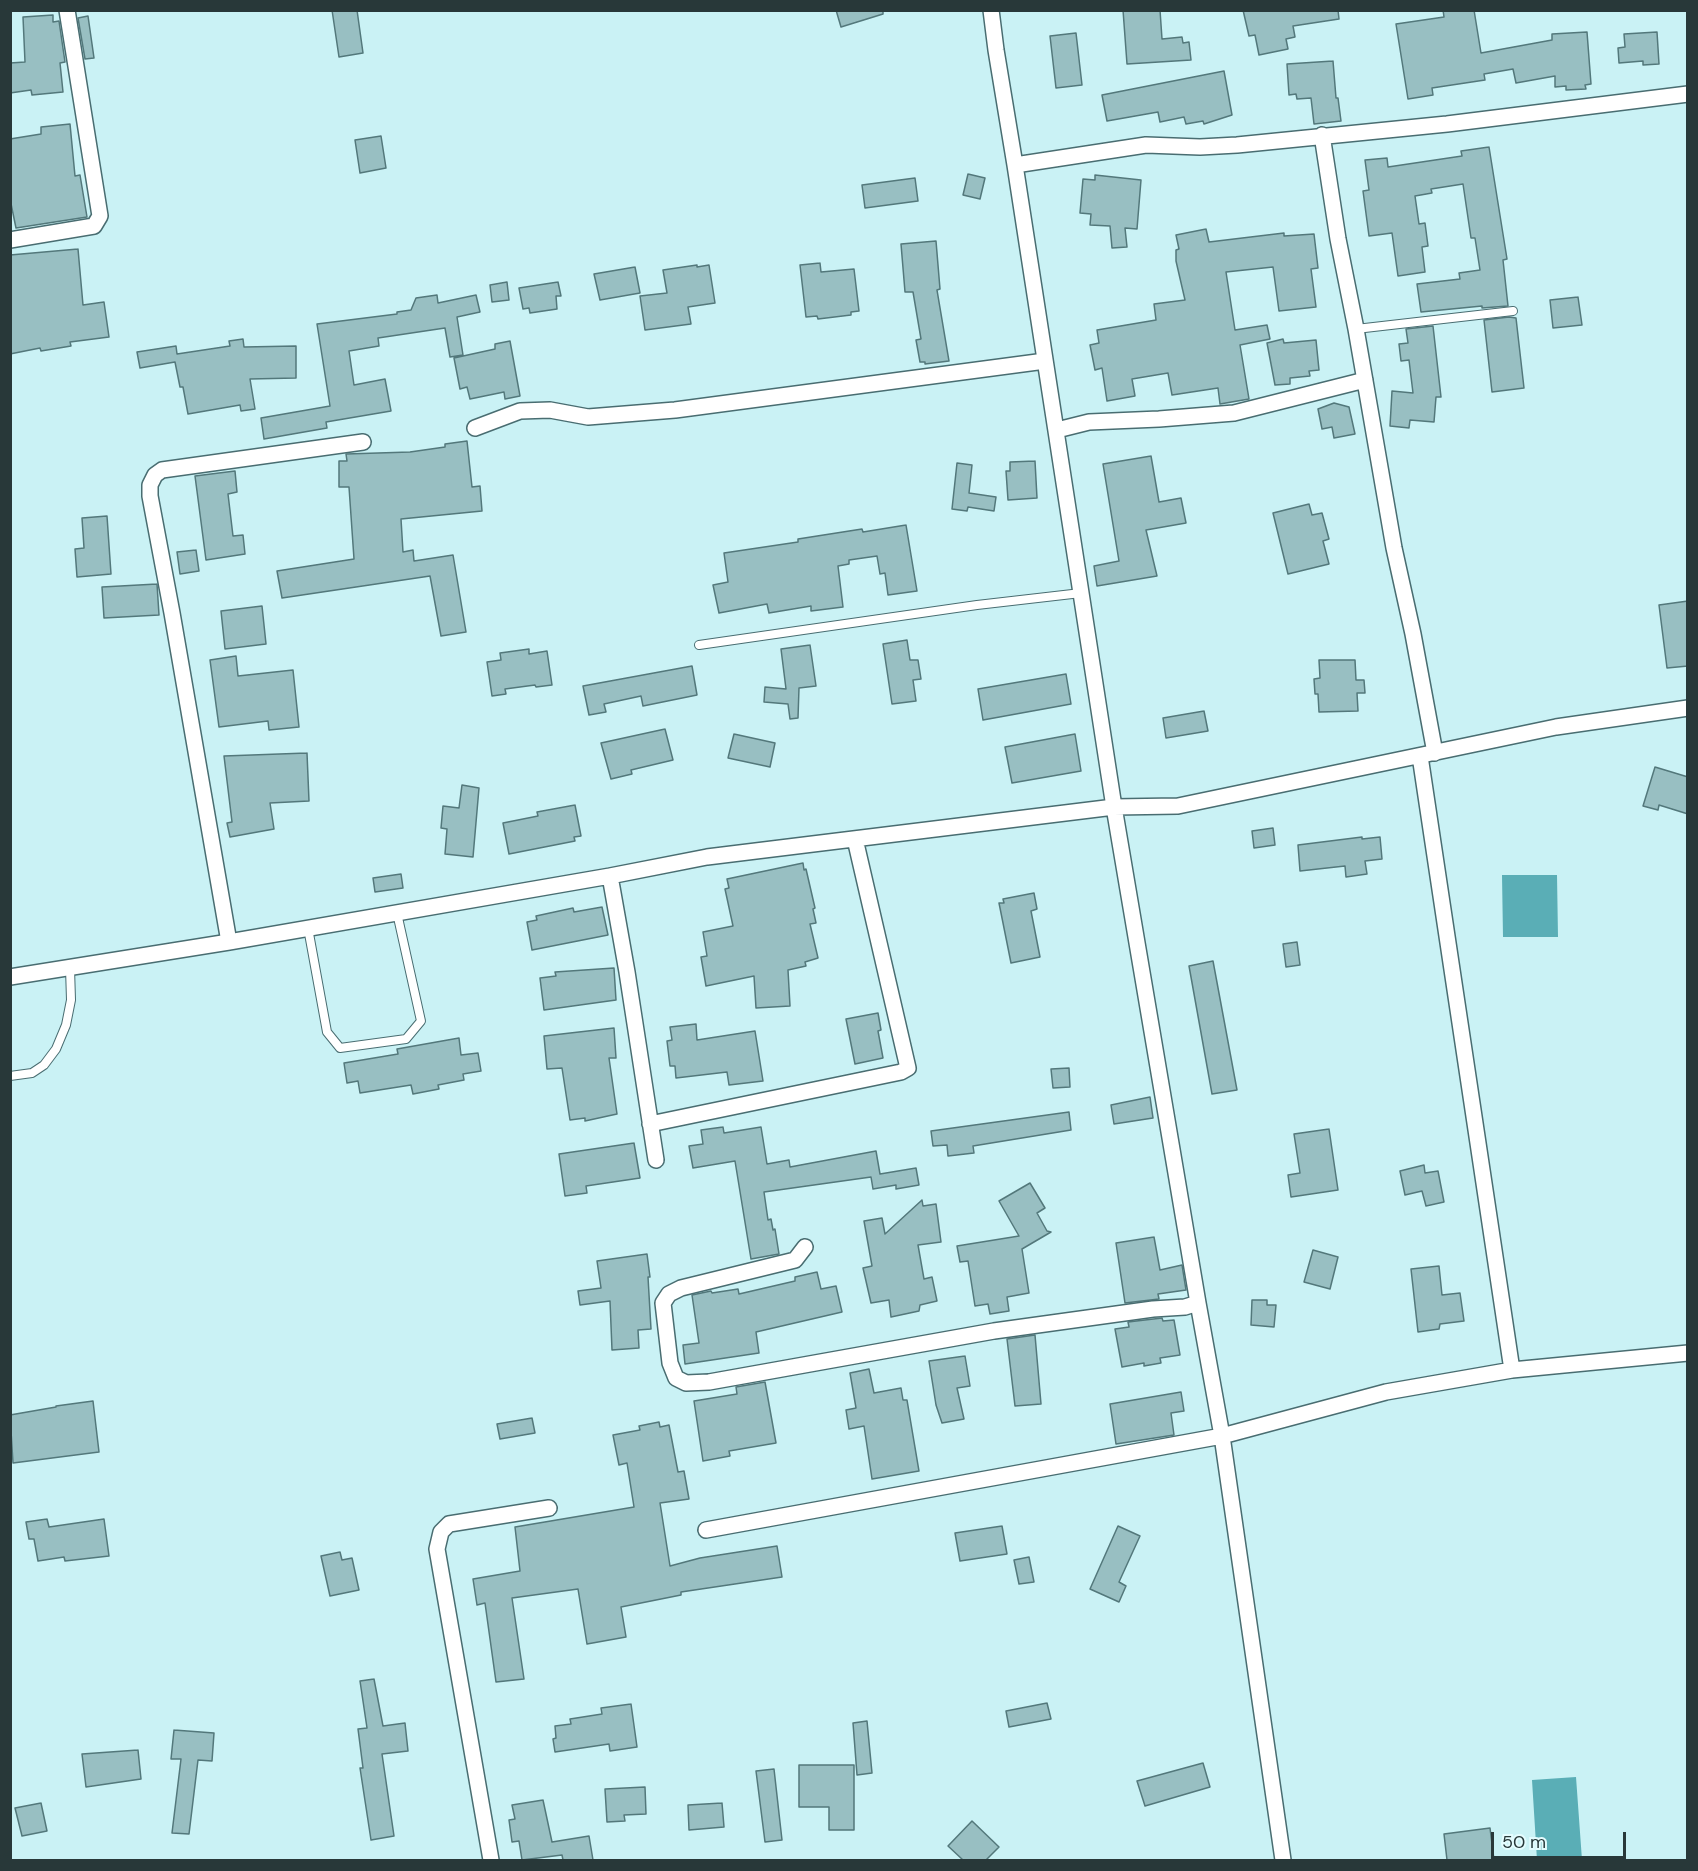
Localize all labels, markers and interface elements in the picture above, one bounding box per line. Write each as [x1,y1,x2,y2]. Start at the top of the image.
scale bar [1494,1820,1629,1858]
text: 50 m [1502,1830,1546,1854]

